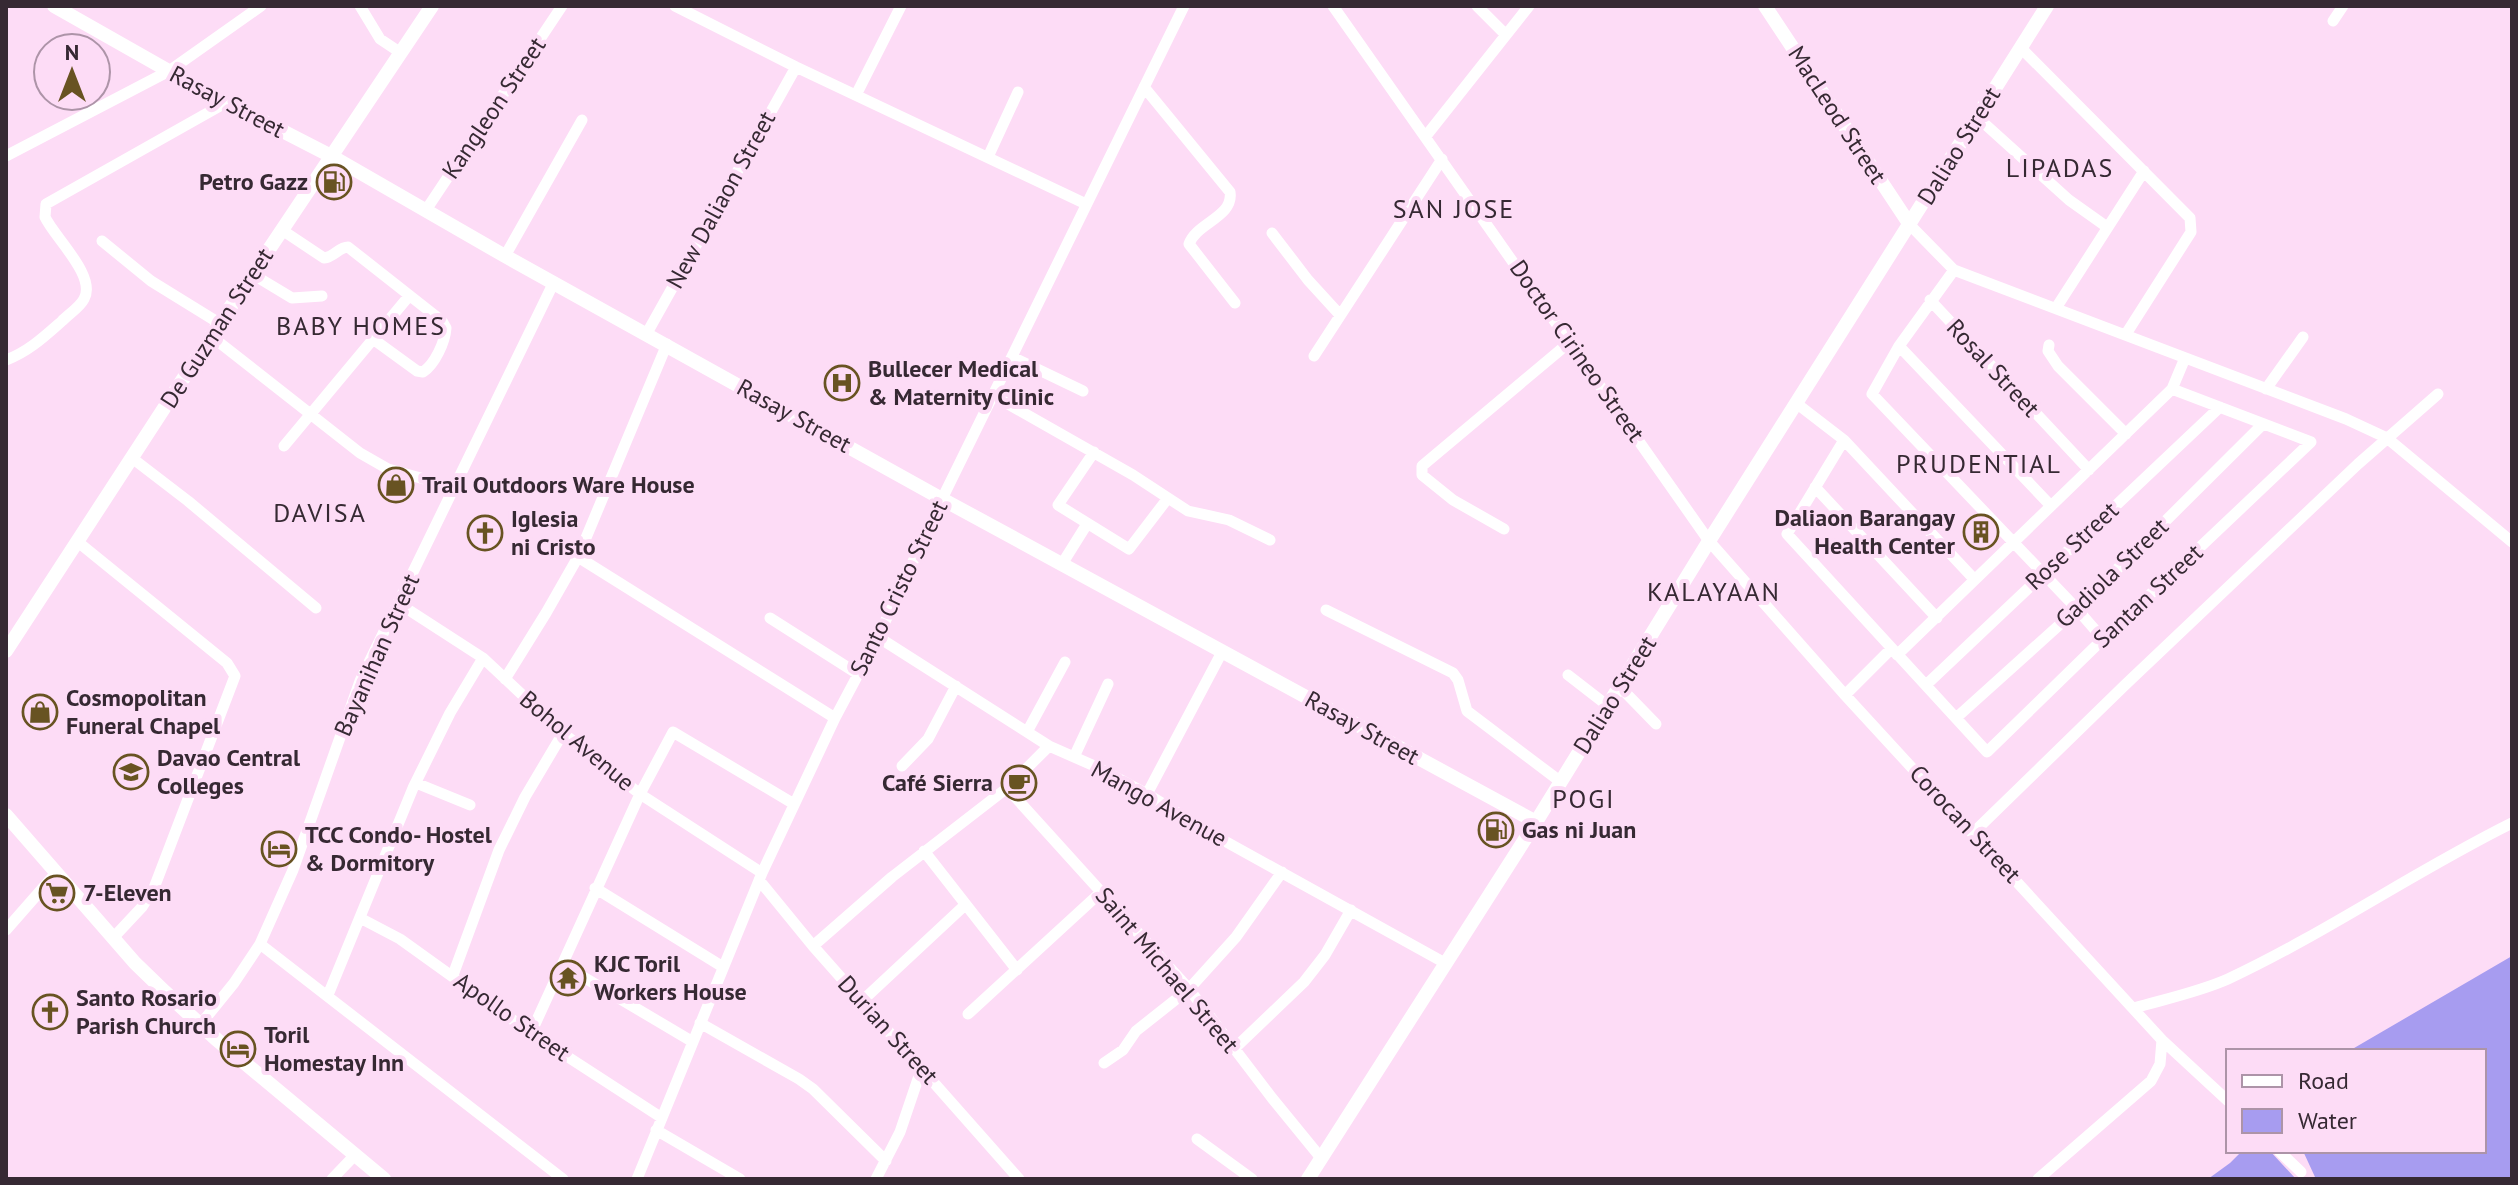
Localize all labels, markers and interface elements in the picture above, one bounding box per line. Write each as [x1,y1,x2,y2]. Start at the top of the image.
street label: Kangleon Street [435,31,552,185]
north arrow [32,32,112,112]
text: N [65,38,79,66]
street label: MacLeod Street [1781,40,1893,189]
street label: Rasay Street [164,58,290,145]
street label: Daliao Street [1910,81,2007,211]
street label: New Daliaon Street [659,106,782,294]
district label: LIPADAS [2006,151,2114,184]
fuel station icon: Petro Gazz [315,163,353,201]
place label: Petro Gazz [199,166,308,197]
district label: SAN JOSE [1393,192,1515,225]
street label: De Guzman Street [153,242,280,414]
street label: Doctor Cirineo Street [1503,254,1652,448]
district label: BABY HOMES [276,309,446,342]
street label: Rosal Street [1940,312,2047,423]
place label: Bullecer Medical & Maternity Clinic [868,353,1054,412]
hospital icon: Bullecer Medical & Maternity Clinic [823,364,861,402]
street label: Rasay Street [732,371,857,460]
district label: PRUDENTIAL [1896,447,2062,480]
shop icon: Trail Outdoors Ware House [377,466,415,504]
place label: Trail Outdoors Ware House [422,469,695,500]
street label: Santo Cristo Street [843,495,954,681]
street label: Rose Street [2019,495,2125,597]
district label: DAVISA [273,496,367,529]
place label: Daliaon Barangay Health Center [1774,502,1956,561]
place label: Iglesia ni Cristo [511,503,596,562]
street label: Gadiola Street [2049,511,2175,634]
building icon: Daliaon Barangay Health Center [1962,513,2000,551]
church icon: Iglesia ni Cristo [466,514,504,552]
street label: Santan Street [2086,537,2209,654]
street label: Bayanihan Street [327,569,426,741]
district label: KALAYAAN [1647,575,1781,608]
street label: Daliao Street [1566,630,1663,760]
place label: Cosmopolitan Funeral Chapel [66,682,221,741]
street label: Rasay Street [1300,683,1425,772]
street label: Bohol Avenue [514,684,641,798]
shop icon: Cosmopolitan Funeral Chapel [21,693,59,731]
place label: Davao Central Colleges [157,742,301,801]
school or university icon: Davao Central Colleges [112,753,150,791]
street label: Mango Avenue [1086,754,1233,854]
street label: Corocan Street [1903,758,2028,889]
cafe icon: Café Sierra [1000,764,1038,802]
place label: Café Sierra [882,767,993,798]
district label: POGI [1552,782,1616,815]
fuel station icon: Gas ni Juan [1477,811,1515,849]
place label: Gas ni Juan [1522,814,1636,845]
place label: TCC Condo- Hostel & Dormitory [305,819,493,878]
hotel icon: TCC Condo- Hostel & Dormitory [260,830,298,868]
supermarket icon: 7-Eleven [38,874,76,912]
place label: 7-Eleven [83,877,172,908]
street label: Saint Michael Street [1089,880,1246,1059]
place label: KJC Toril Workers House [594,948,747,1007]
temple icon: KJC Toril Workers House [549,959,587,997]
street label: Apollo Street [448,965,576,1068]
street label: Durian Street [831,969,945,1091]
place label: Santo Rosario Parish Church [76,982,217,1041]
church icon: Santo Rosario Parish Church [31,993,69,1031]
place label: Toril Homestay Inn [264,1019,404,1078]
hotel icon: Toril Homestay Inn [219,1030,257,1068]
legend [2226,1049,2486,1153]
text: Road [2298,1065,2349,1096]
text: Water [2298,1105,2357,1136]

